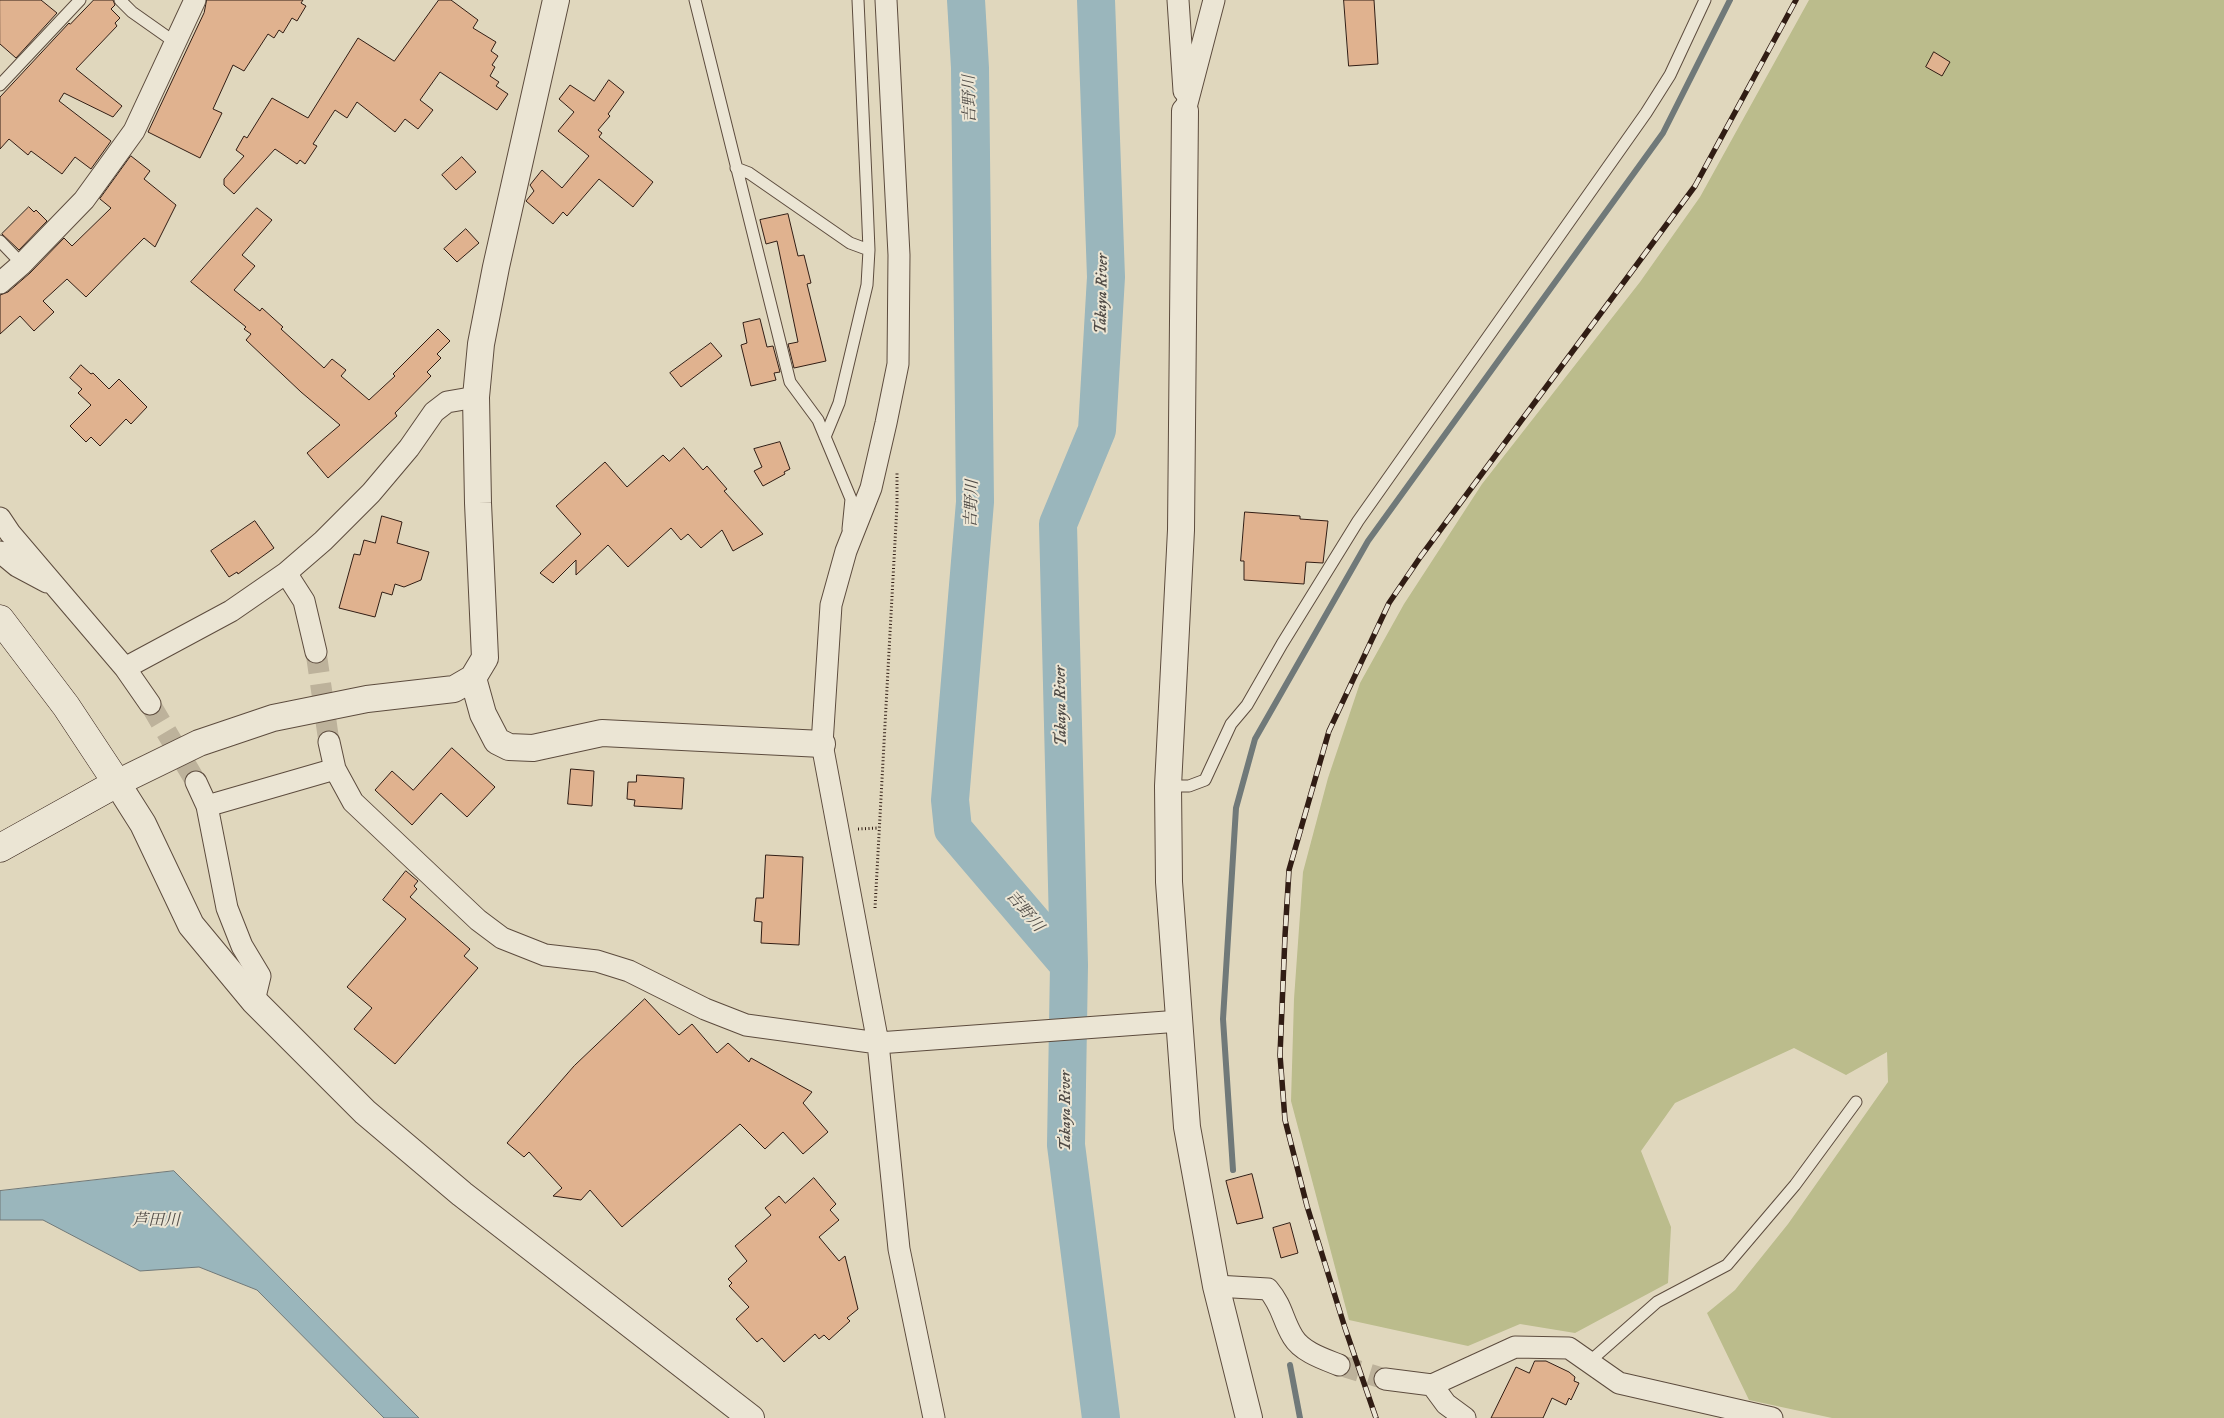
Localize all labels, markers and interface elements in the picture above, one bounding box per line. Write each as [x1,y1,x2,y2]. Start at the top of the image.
water label: 吉野川 [961,75,981,123]
water label: Takaya River [1093,254,1113,334]
water label: 吉野川 [963,480,983,528]
water label: Takaya River [1052,666,1072,746]
water label: 吉野川 [1001,887,1047,937]
water label: Takaya River [1057,1071,1077,1151]
water label: 芦田川 [132,1212,180,1232]

